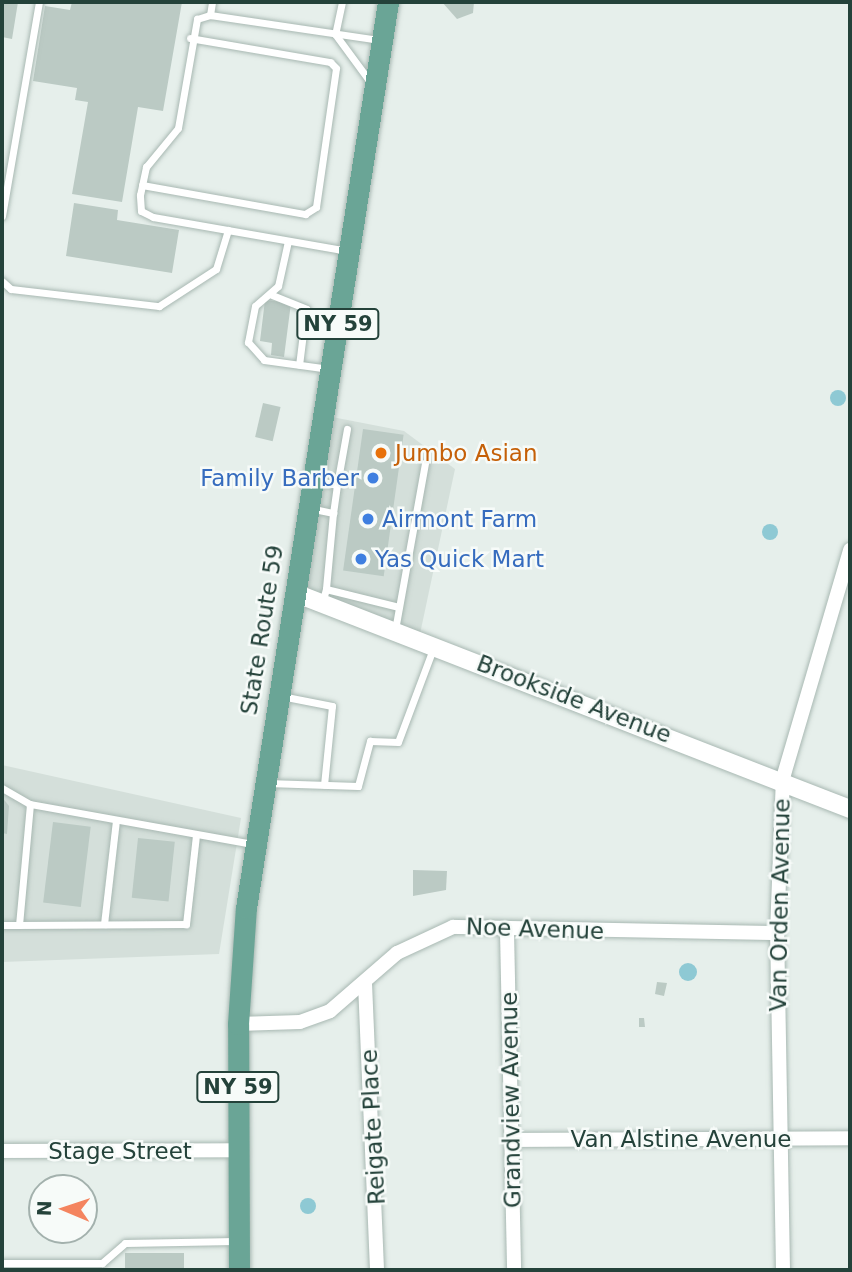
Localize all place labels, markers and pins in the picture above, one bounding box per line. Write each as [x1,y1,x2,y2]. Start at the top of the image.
place label: Jumbo Asian [395,439,538,467]
marker: Jumbo Asian [373,445,389,461]
place label: Family Barber [200,464,359,492]
marker: Family Barber [365,470,381,486]
place label: Airmont Farm [382,505,537,533]
marker: Airmont Farm [360,511,376,527]
place label: Yas Quick Mart [375,545,544,573]
marker: Yas Quick Mart [353,551,369,567]

